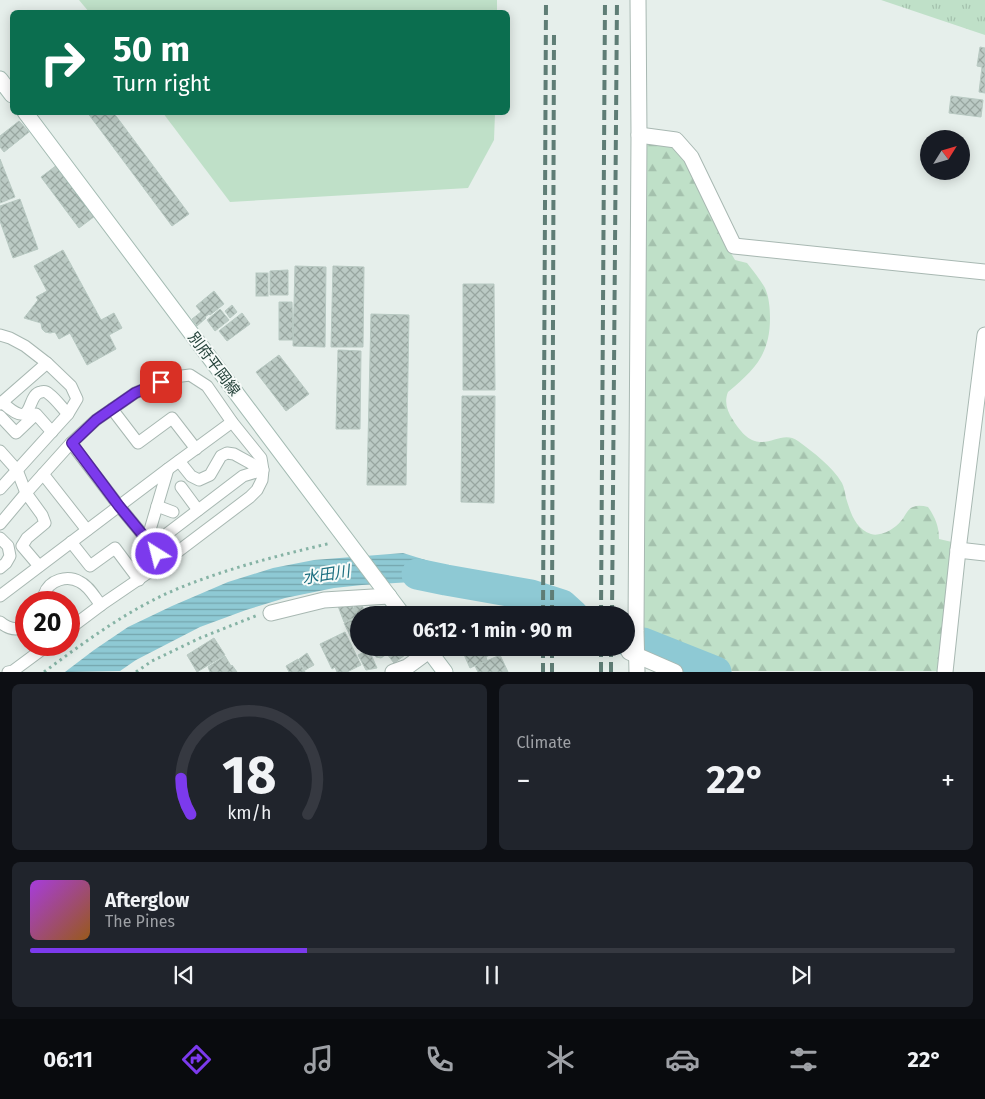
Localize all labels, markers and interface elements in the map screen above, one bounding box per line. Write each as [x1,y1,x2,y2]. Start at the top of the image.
text: 50 m [113,28,190,70]
icon: right [30,30,95,95]
text: Turn right [113,70,210,97]
north arrow [920,130,970,180]
map controls [920,130,970,180]
street label: 別府平岡線 [184,329,244,399]
pin [140,361,182,403]
icon: arrive [147,368,175,396]
position arrow [130,527,182,579]
water label: 水田川 [301,561,353,588]
speed limit sign: 20 [15,591,80,656]
text: 06:12 · 1 min · 90 m [413,619,572,642]
text: Climate [517,733,571,752]
text: 18 [222,744,276,807]
text: 22° [706,757,765,803]
text: − [517,764,531,797]
text: + [941,764,955,797]
text: km/h [227,802,271,824]
text: Afterglow [105,889,189,912]
text: The Pines [105,912,175,931]
icon: previous [170,961,198,989]
icon: pause [478,961,506,989]
icon: next [787,961,815,989]
icon: directions [179,1042,214,1077]
icon: music [301,1042,336,1077]
icon: phone [422,1042,457,1077]
icon: climate [543,1042,578,1077]
icon: car [665,1042,700,1077]
icon: filters [786,1042,821,1077]
text: 06:11 [43,1046,93,1073]
text: 22° [908,1046,942,1073]

